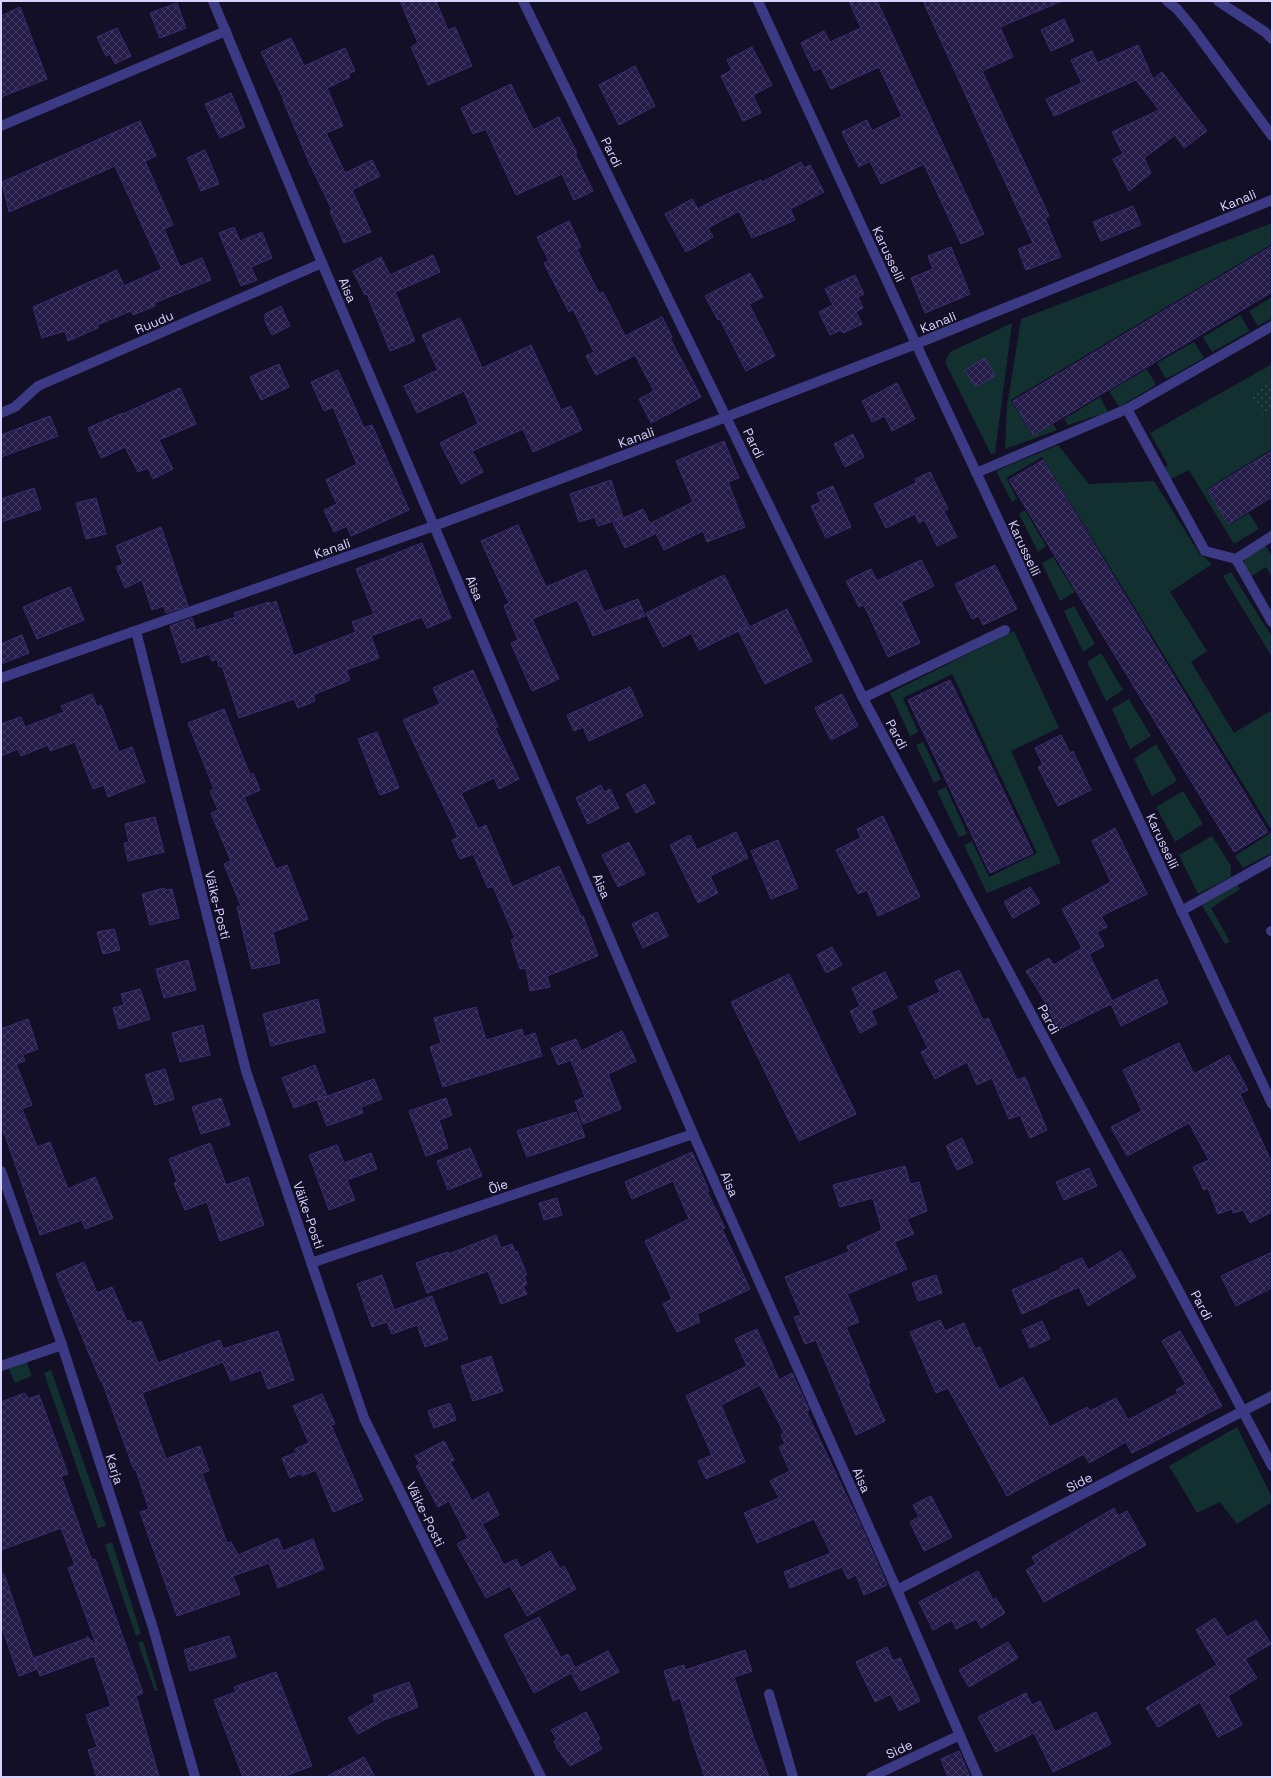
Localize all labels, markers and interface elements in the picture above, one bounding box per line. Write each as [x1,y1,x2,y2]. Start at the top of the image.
street label: Pardi [597,134,626,170]
street label: Kanali [1218,186,1259,215]
street label: Karusselli [868,224,909,285]
street label: Aisa [335,275,361,306]
street label: Ruudu [132,307,176,338]
street label: Kanali [918,308,959,337]
street label: Kanali [616,423,657,452]
street label: Pardi [739,425,768,461]
street label: Karusselli [1004,518,1045,579]
street label: Kanali [312,534,353,563]
street label: Aisa [462,573,488,604]
street label: Pardi [882,716,911,752]
street label: Karusselli [1142,811,1183,872]
street label: Väike-Posti [201,869,234,941]
street label: Aisa [589,871,615,902]
street label: Pardi [1034,1001,1063,1037]
street label: Aisa [717,1169,743,1200]
street label: Õie [486,1175,510,1198]
street label: Väike-Posti [289,1179,328,1251]
street label: Pardi [1187,1287,1216,1323]
street label: Karja [102,1452,128,1487]
street label: Aisa [849,1465,875,1496]
street label: Side [1063,1469,1095,1496]
street label: Väike-Posti [403,1479,449,1549]
street label: Side [883,1736,915,1763]

